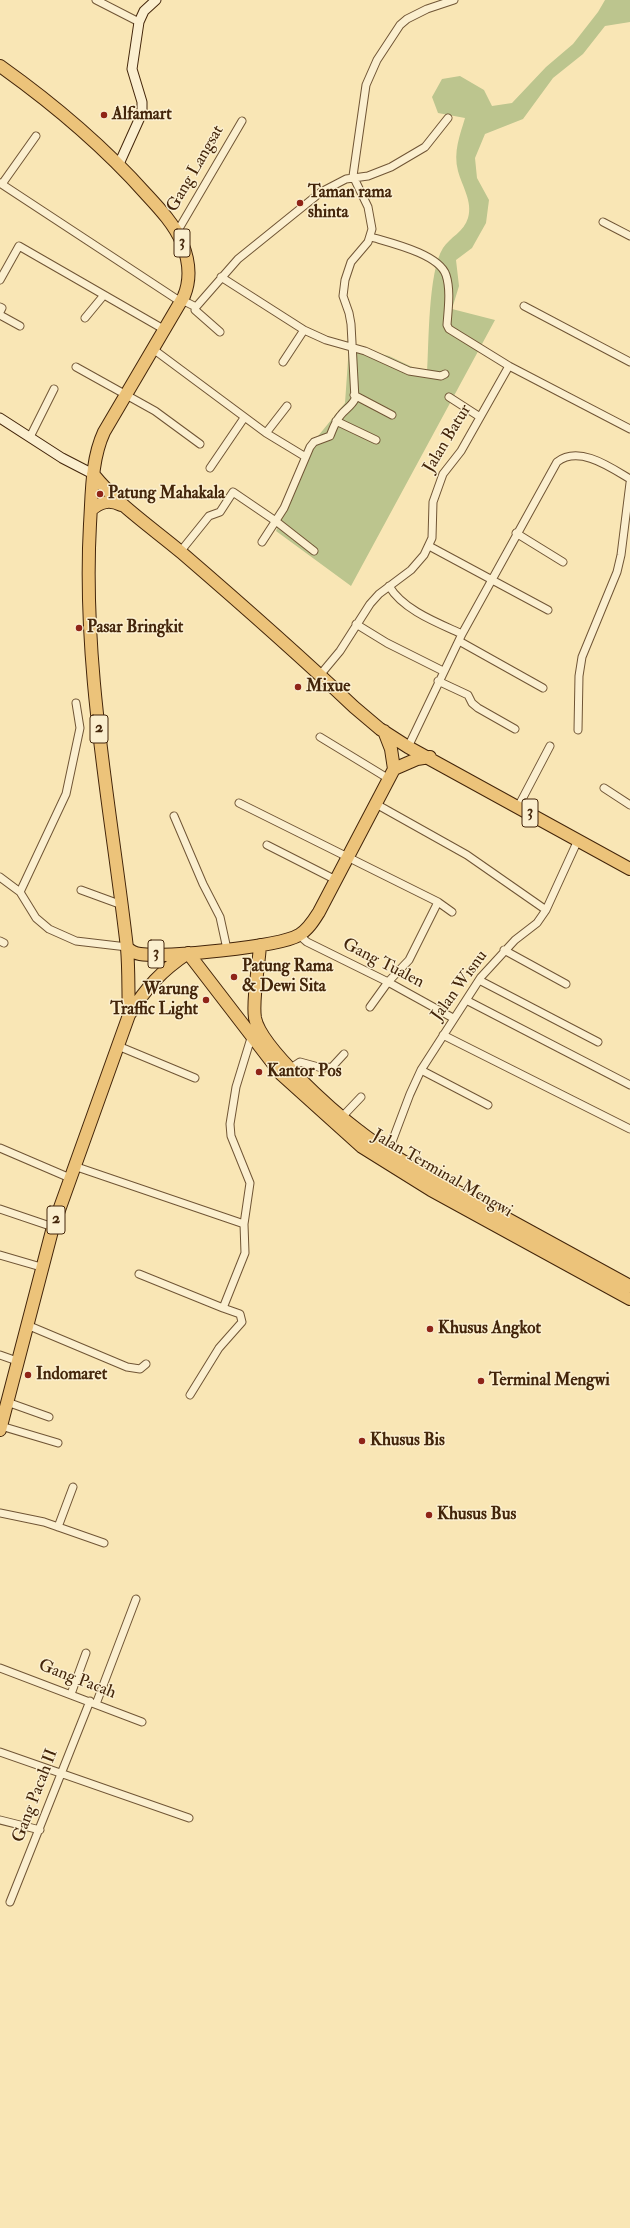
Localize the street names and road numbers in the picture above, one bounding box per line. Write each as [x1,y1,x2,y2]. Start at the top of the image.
street label: Gang Langsat [163,122,229,216]
road number: 3 [174,229,190,257]
street label: Jalan Batur [420,401,476,477]
road number: 2 [90,715,108,743]
road number: 3 [522,799,538,827]
street label: Gang Tualen [339,935,427,993]
road number: 3 [148,940,164,968]
street label: Jalan Wisnu [428,947,492,1025]
street label: Jalan Terminal Mengwi [369,1126,515,1222]
road number: 2 [47,1206,65,1234]
street label: Gang Pacah [35,1656,119,1704]
street label: Gang Pacah II [9,1746,63,1846]

